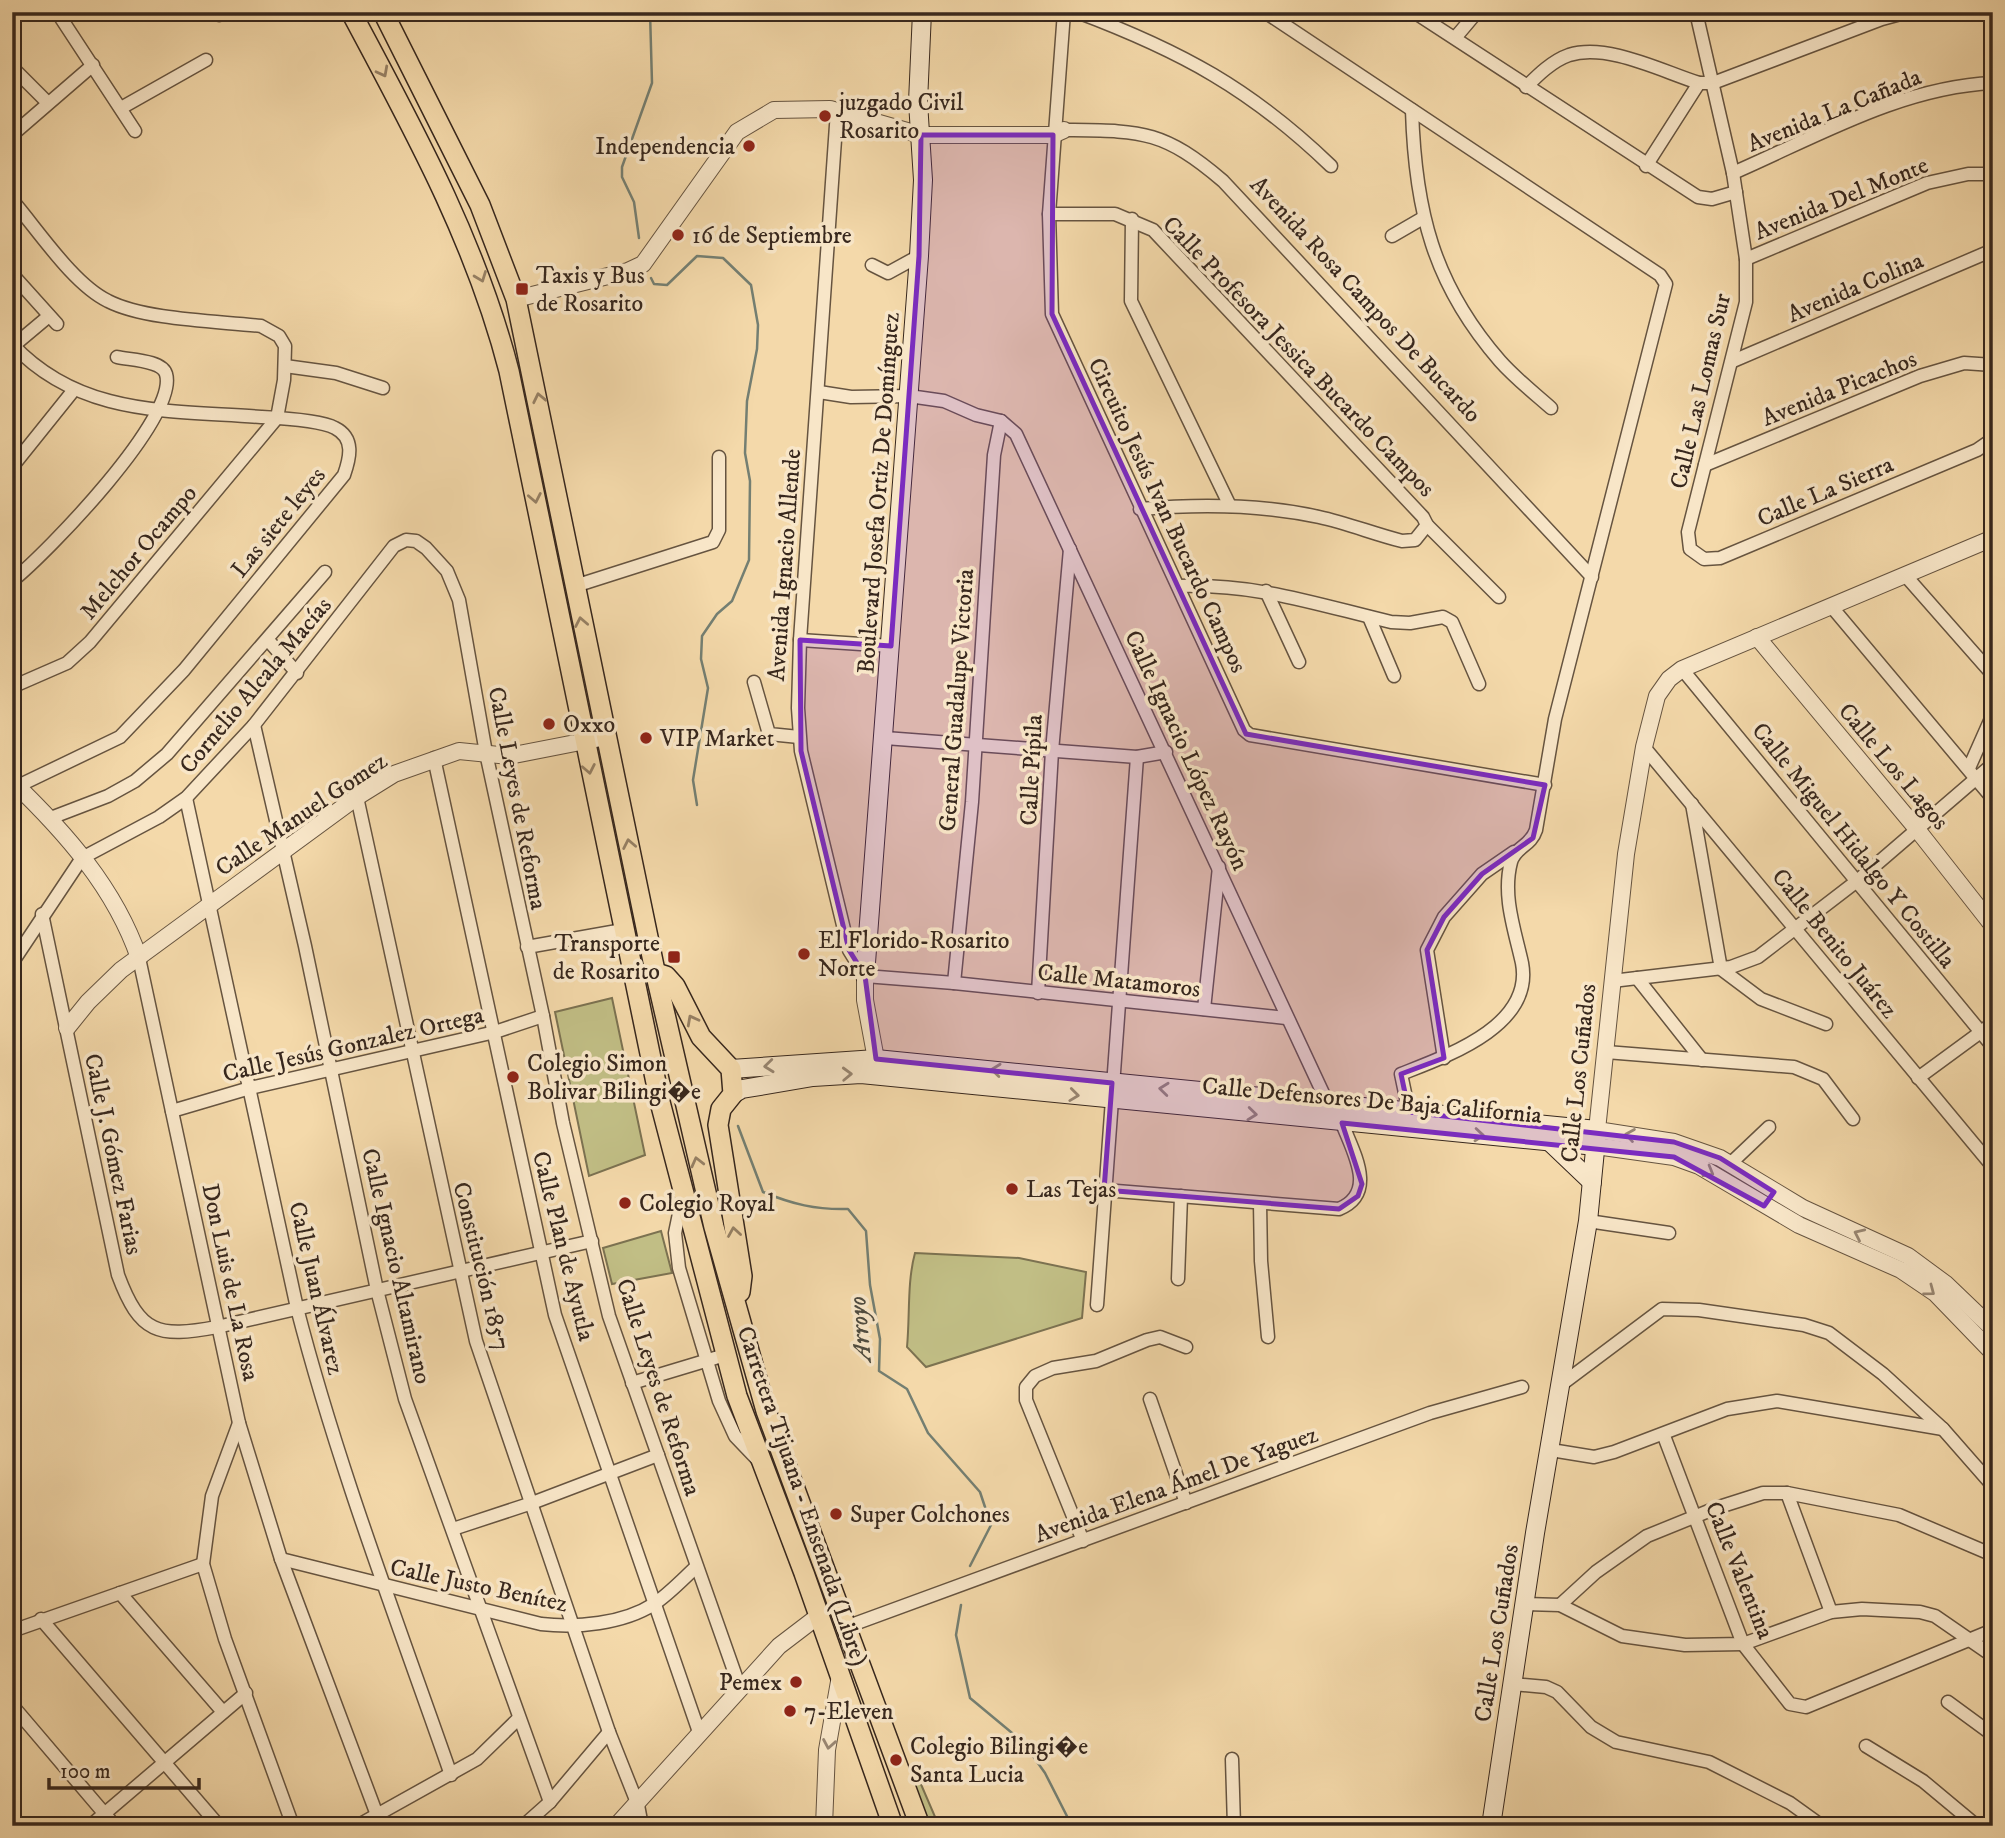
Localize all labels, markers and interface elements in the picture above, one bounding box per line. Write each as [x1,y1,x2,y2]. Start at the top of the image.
street label: Avenida La Cañada [1743,62,1926,159]
one-way arrow [375,65,388,78]
place label: juzgado Civil Rosarito [835,88,964,146]
marker: juzgado Civil Rosarito [817,108,833,124]
place label: Independencia [595,132,736,162]
marker: Independencia [741,138,757,154]
street label: Avenida Del Monte [1750,150,1933,247]
street label: Avenida Rosa Campos De Bucardo [1243,170,1487,429]
street label: Calle Profesora Jessica Bucardo Campos [1156,210,1441,504]
place label: 16 de Septiembre [692,221,852,251]
marker: 16 de Septiembre [670,227,686,243]
street label: Avenida Colina [1783,245,1929,330]
place label: Taxis y Bus de Rosarito [536,261,645,319]
one-way arrow [473,271,487,283]
marker: Taxis y Bus de Rosarito [514,281,530,297]
street label: Calle Las Lomas Sur [1664,290,1738,492]
street label: Boulevard Josefa Ortiz De Domínguez [851,311,907,675]
street label: Avenida Picachos [1758,344,1921,434]
street label: Circuito Jesús Ivan Bucardo Campos [1081,353,1253,678]
one-way arrow [532,392,547,404]
street label: Avenida Ignacio Allende [762,448,808,682]
street label: Calle La Sierra [1753,449,1899,534]
street label: Las siete leyes [225,461,333,584]
street label: Melchor Ocampo [74,479,204,626]
one-way arrow [526,492,541,504]
street label: General Guadalupe Victoria [933,567,981,832]
street label: Cornelio Alcala Macías [173,591,338,780]
one-way arrow [575,616,590,628]
street label: Calle Ignacio López Rayón [1117,626,1255,876]
street label: Calle Leyes de Reforma [481,684,553,913]
street label: Calle Los Lagos [1831,697,1955,836]
place label: Oxxo [563,710,615,740]
street label: Calle Pípila [1014,713,1050,826]
marker: Oxxo [541,716,557,732]
street label: Calle Miguel Hidalgo Y Costilla [1745,717,1962,975]
place label: VIP Market [659,724,775,754]
marker: VIP Market [638,730,654,746]
street label: Calle Manuel Gomez [210,746,394,883]
one-way arrow [581,763,596,775]
one-way arrow [622,838,637,850]
street label: Calle Benito Juárez [1765,863,1904,1025]
place label: El Florido-Rosarito Norte [818,926,1009,984]
place label: Transporte de Rosarito [553,929,660,987]
marker: El Florido-Rosarito Norte [796,946,812,962]
marker: Transporte de Rosarito [666,949,682,965]
street label: Calle Matamoros [1036,958,1202,1004]
street label: Calle Los Cuñados [1555,982,1603,1164]
street label: Calle Jesús Gonzalez Ortega [220,1000,487,1090]
one-way arrow [686,1015,700,1027]
place label: Colegio Simon Bolivar Bilingi�e [527,1049,701,1107]
street label: Calle J. Gómez Farias [77,1051,149,1258]
one-way arrow [763,1058,774,1073]
one-way arrow [990,1063,1002,1078]
one-way arrow [842,1067,853,1082]
marker: Colegio Simon Bolivar Bilingi�e [505,1069,521,1085]
street label: Calle Defensores De Baja California [1201,1071,1544,1131]
one-way arrow [1158,1081,1169,1096]
one-way arrow [1068,1088,1080,1103]
one-way arrow [1247,1106,1258,1121]
one-way arrow [1474,1127,1485,1142]
one-way arrow [1624,1128,1636,1143]
street label: Calle Ignacio Altamirano [354,1145,438,1387]
street label: Calle Plan de Ayutla [525,1148,601,1345]
one-way arrow [691,1157,705,1169]
one-way arrow [1701,1164,1714,1177]
place label: Las Tejas [1026,1175,1116,1205]
street label: Constitución 1857 [446,1179,516,1354]
street label: Don Luis de La Rosa [194,1181,266,1384]
marker: Las Tejas [1004,1181,1020,1197]
place label: Colegio Royal [639,1189,775,1219]
marker: Colegio Royal [617,1195,633,1211]
street label: Calle Juan Álvarez [282,1199,352,1378]
one-way arrow [727,1226,742,1238]
one-way arrow [1854,1228,1866,1242]
street label: Calle Leyes de Reforma [609,1275,708,1500]
one-way arrow [1922,1282,1935,1295]
water label: Arroyo [841,1295,880,1366]
street label: Carretera Tijuana - Ensenada (Libre) [730,1322,874,1670]
street label: Avenida Elena Ámel De Yaguez [1030,1419,1323,1550]
street label: Calle Valentina [1698,1497,1781,1644]
place label: Super Colchones [850,1500,1010,1530]
marker: Super Colchones [828,1506,844,1522]
street label: Calle Los Cuñados [1468,1542,1526,1724]
street label: Calle Justo Benítez [387,1553,571,1620]
place label: Pemex [719,1668,782,1698]
marker: Pemex [788,1674,804,1690]
place label: 7-Eleven [804,1697,894,1727]
marker: 7-Eleven [782,1703,798,1719]
place label: Colegio Bilingi�e Santa Lucia [910,1732,1088,1790]
one-way arrow [822,1738,837,1750]
scale bar [49,1747,200,1791]
marker: Colegio Bilingi�e Santa Lucia [888,1752,904,1768]
text: 100 m [60,1759,111,1785]

